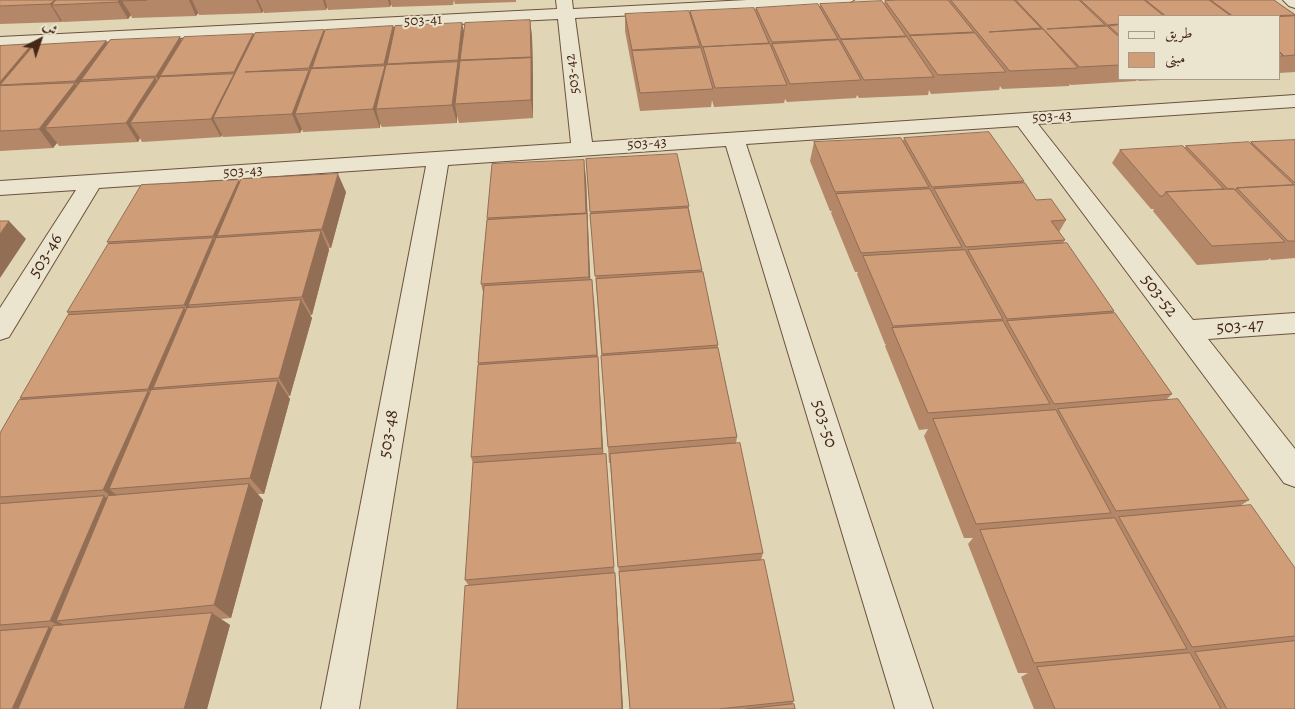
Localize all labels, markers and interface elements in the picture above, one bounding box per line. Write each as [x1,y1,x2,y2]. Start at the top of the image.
street label: 503-41 [403,11,443,31]
north arrow [15,15,65,65]
legend [1118,15,1280,80]
text: ش [39,17,62,40]
text: طريق [1165,23,1192,43]
text: مبنى [1165,48,1185,68]
street label: 503-42 [562,53,584,95]
street label: 503-43 [1032,107,1072,127]
street label: 503-43 [627,134,667,154]
street label: 503-43 [223,162,263,182]
street label: 503-46 [24,230,68,282]
street label: 503-52 [1136,270,1182,322]
street label: 503-47 [1216,315,1264,339]
street label: 503-50 [807,397,841,451]
street label: 503-48 [374,408,404,460]

